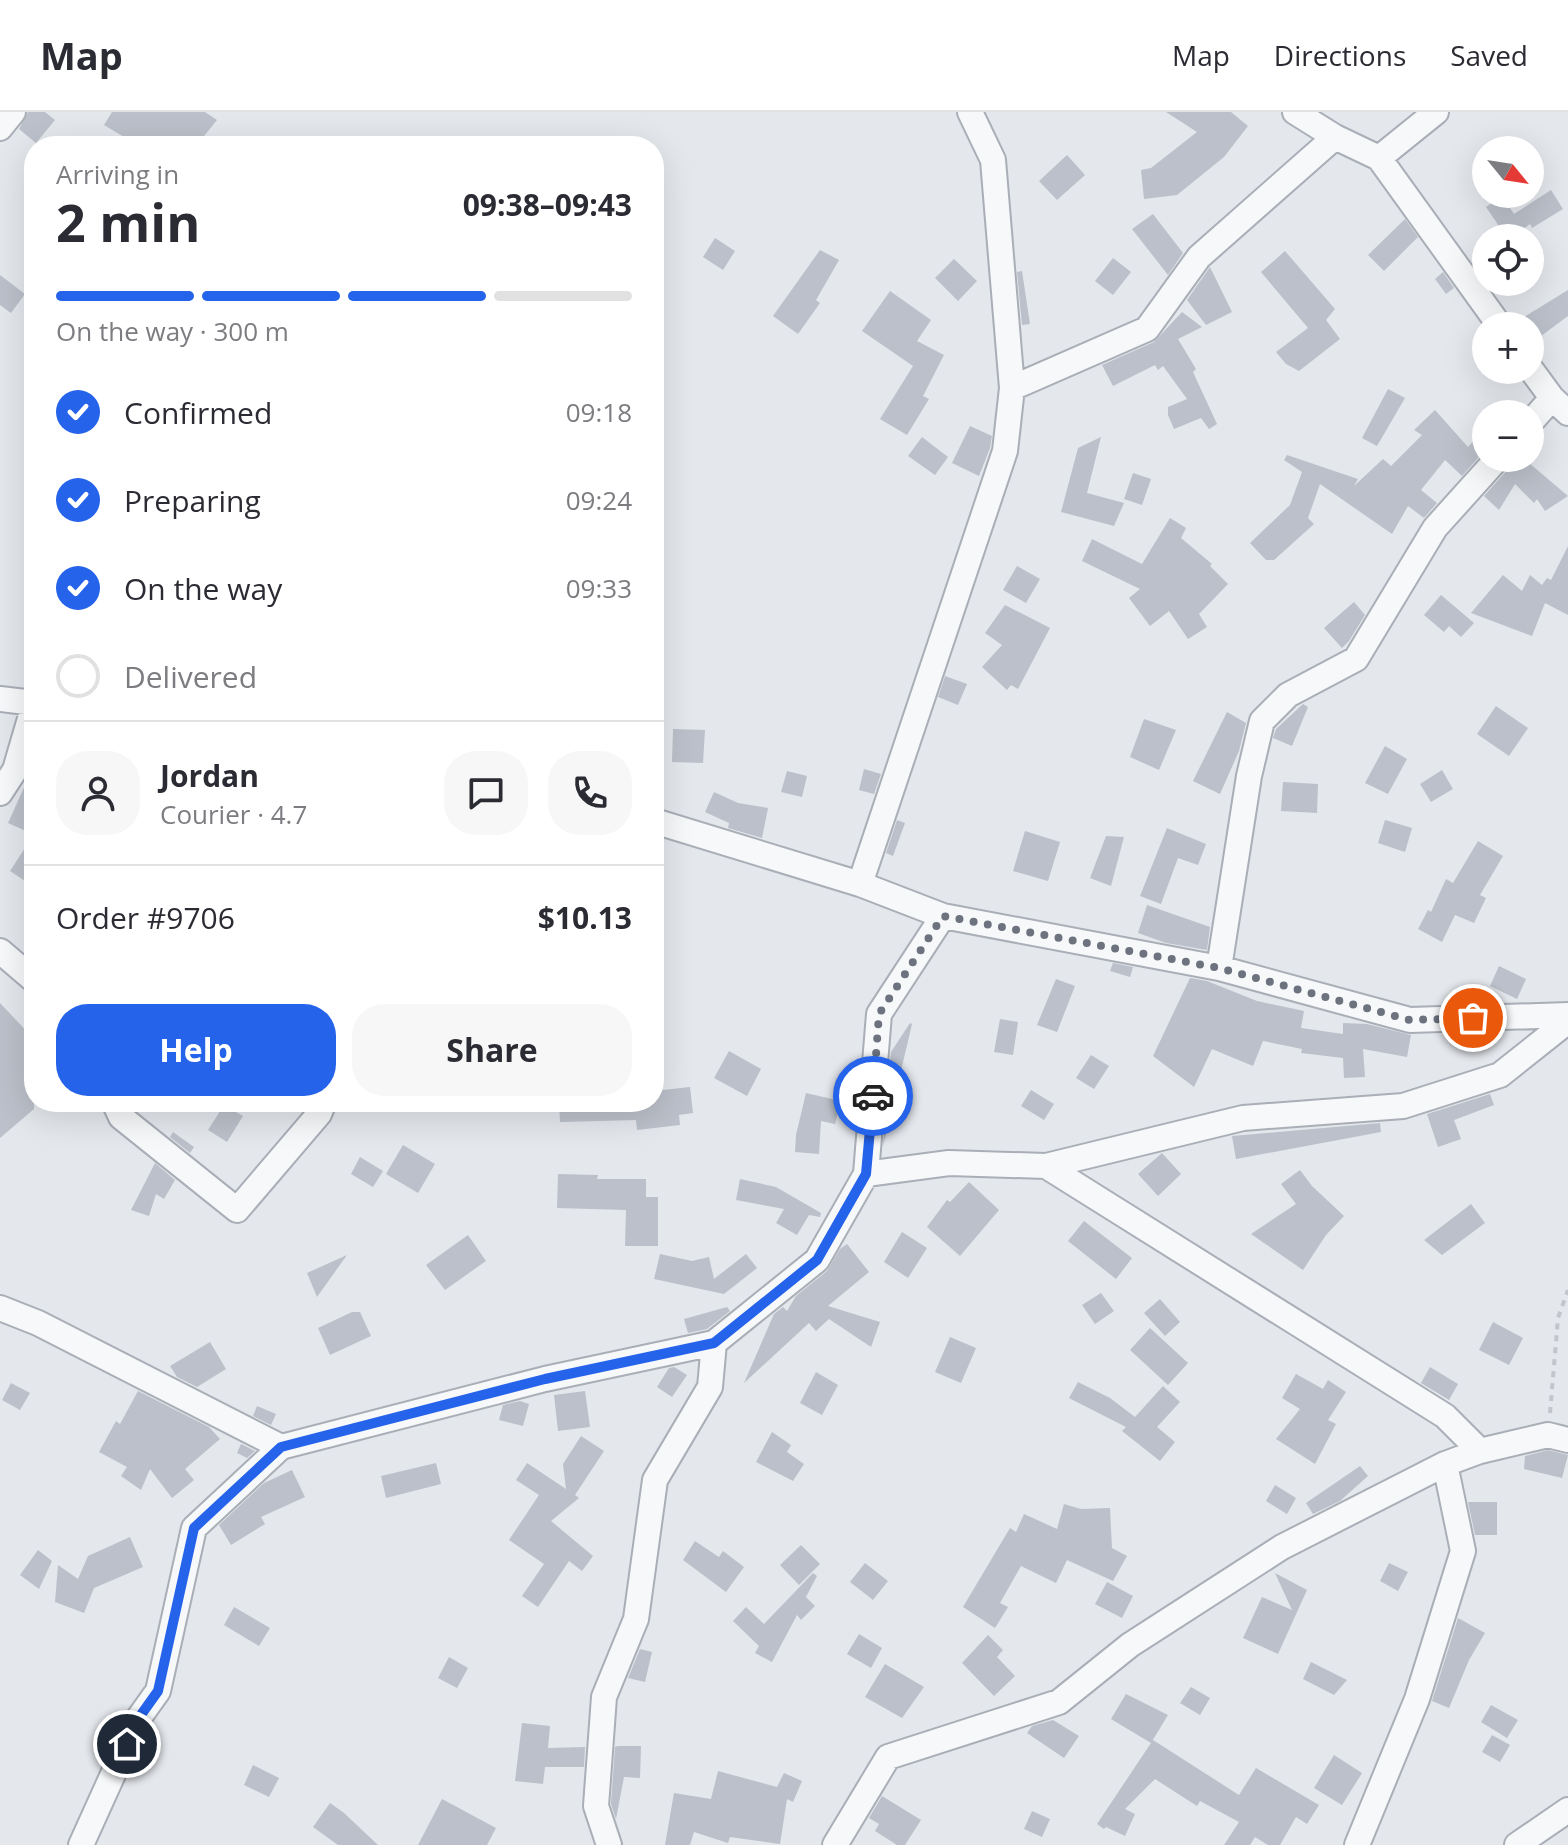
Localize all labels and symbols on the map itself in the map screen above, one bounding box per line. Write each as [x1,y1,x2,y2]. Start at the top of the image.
north arrow [1472,136,1544,208]
pin [1439,984,1507,1052]
courier [833,1056,913,1136]
pin [93,1710,161,1778]

